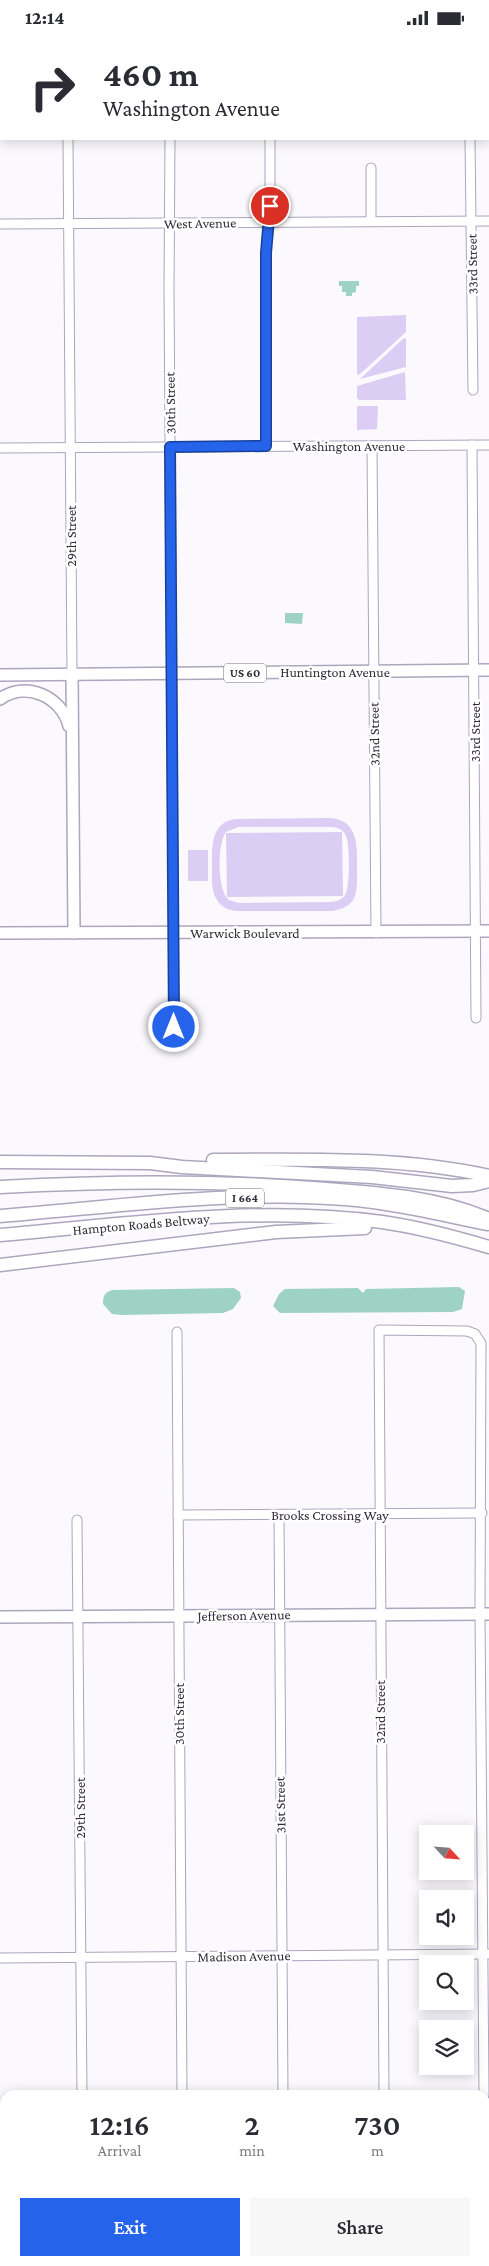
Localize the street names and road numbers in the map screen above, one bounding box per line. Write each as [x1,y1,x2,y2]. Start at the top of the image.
street label: West Avenue [164,214,236,232]
street label: 33rd Street [463,233,481,294]
street label: 30th Street [161,371,179,434]
street label: Washington Avenue [293,438,405,454]
street label: 29th Street [63,505,79,567]
road number: US 60 [224,663,266,683]
street label: Huntington Avenue [280,664,390,680]
street label: 33rd Street [467,701,483,762]
street label: 32nd Street [365,702,383,766]
street label: Warwick Boulevard [190,925,300,941]
road number: I 664 [226,1189,264,1207]
street label: Hampton Roads Beltway [72,1210,211,1238]
street label: Brooks Crossing Way [271,1507,389,1523]
street label: Jefferson Avenue [195,1606,291,1624]
street label: 32nd Street [372,1680,388,1744]
street label: 30th Street [171,1683,187,1745]
street label: 31st Street [271,1776,288,1834]
street label: 29th Street [72,1777,88,1839]
street label: Madison Avenue [197,1947,291,1965]

